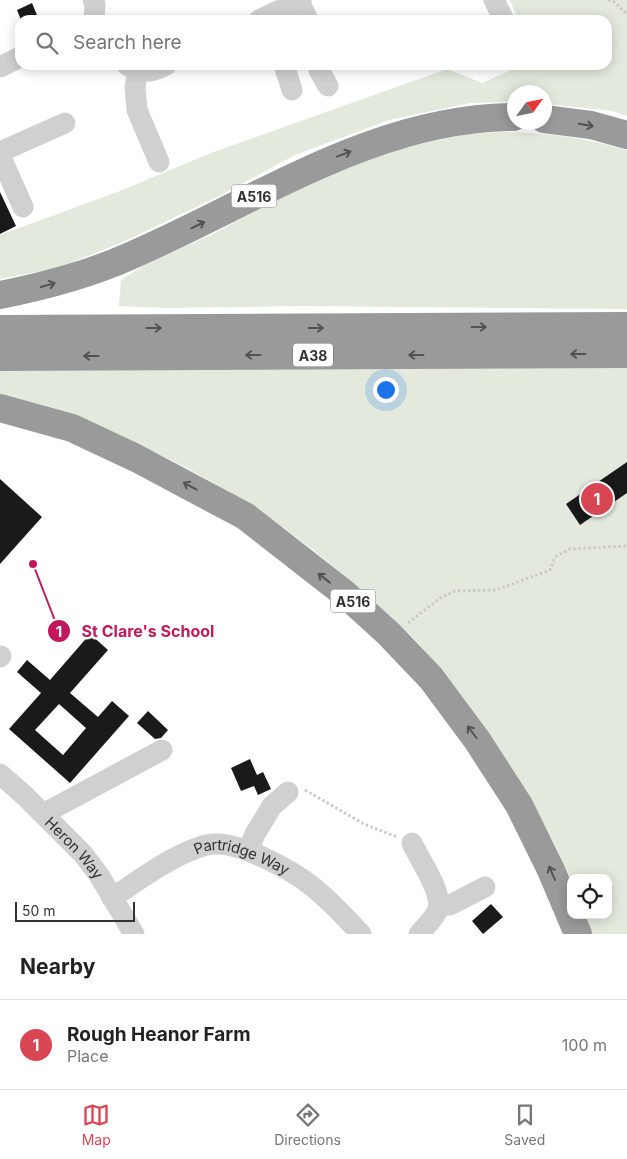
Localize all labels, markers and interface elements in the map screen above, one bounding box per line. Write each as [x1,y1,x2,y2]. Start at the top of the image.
search box [15,15,612,70]
icon: search [33,29,61,57]
text: Search here [73,31,182,54]
north arrow [507,85,552,130]
one-way arrow [578,120,594,130]
one-way arrow [336,149,352,158]
road number: A516 [232,185,276,208]
one-way arrow [190,219,205,229]
one-way arrow [39,280,55,289]
one-way arrow [470,322,486,332]
one-way arrow [145,323,161,333]
one-way arrow [308,323,324,332]
road number: A38 [293,344,333,366]
one-way arrow [571,349,587,359]
one-way arrow [246,350,262,360]
one-way arrow [408,350,424,360]
one-way arrow [83,351,100,361]
your location [373,377,399,403]
pin: 1 [581,480,613,518]
one-way arrow [183,481,198,491]
one-way arrow [318,572,331,583]
road number: A516 [330,590,376,612]
callout: St Clare's School [47,616,224,647]
text: St Clare's School [82,621,214,641]
text: 1 [56,622,62,641]
one-way arrow [466,726,477,739]
street label: Heron Way [41,812,108,883]
street label: Partridge Way [191,834,294,879]
one-way arrow [547,866,557,881]
map controls [567,874,612,919]
button: locate [567,874,612,919]
scale bar [15,899,135,922]
text: 50 m [22,902,56,919]
text: Nearby [20,954,95,979]
text: Rough Heanor Farm [67,1023,251,1046]
text: 1 [33,1035,39,1055]
text: 100 m [562,1035,607,1055]
text: Place [67,1046,109,1066]
tab: Map [82,1101,111,1148]
tab: Directions [274,1101,341,1148]
tab: Saved [504,1101,545,1148]

